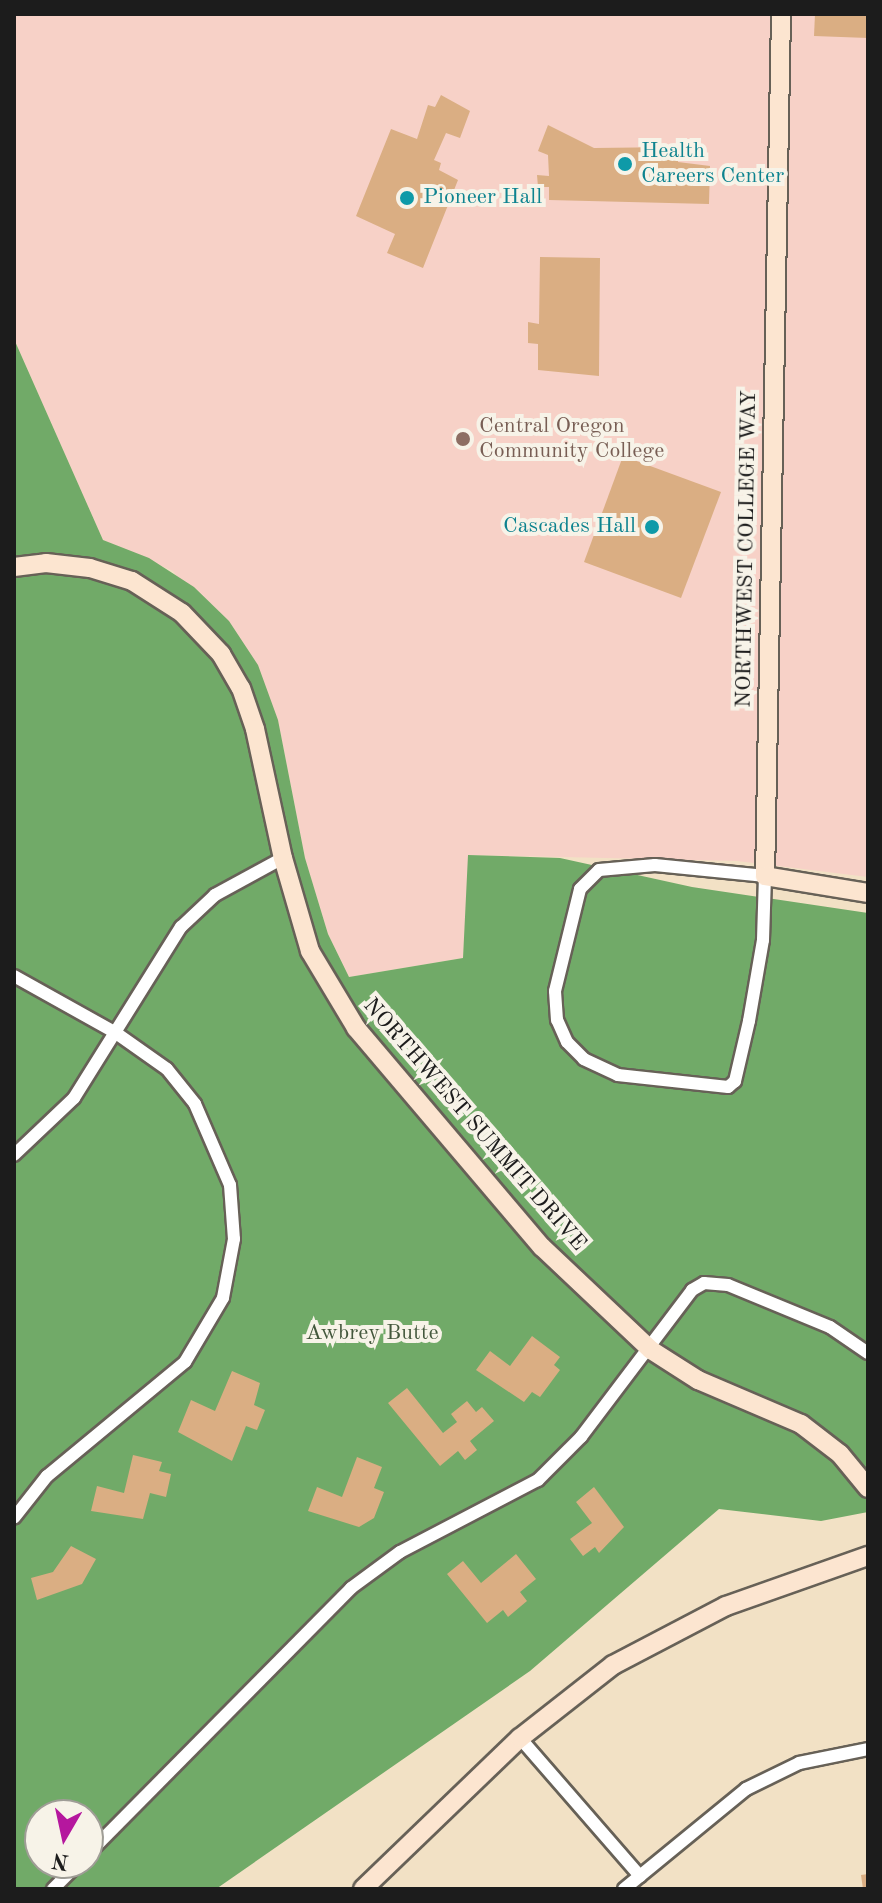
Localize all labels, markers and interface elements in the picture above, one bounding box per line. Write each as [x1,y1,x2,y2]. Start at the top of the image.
place label: Health Careers Center [641,138,784,190]
marker: Health Careers Center [616,155,634,173]
place label: Pioneer Hall [423,185,542,211]
marker: Pioneer Hall [398,189,416,207]
street label: NORTHWEST COLLEGE WAY [731,390,763,708]
place label: Central Oregon Community College [479,413,664,464]
marker: Central Oregon Community College [454,430,472,448]
place label: Cascades Hall [503,514,636,540]
marker: Cascades Hall [643,518,661,536]
street label: NORTHWEST SUMMIT DRIVE [357,993,591,1257]
park label: Awbrey Butte [305,1321,439,1347]
north arrow [24,1799,104,1879]
text: N [51,1849,71,1873]

